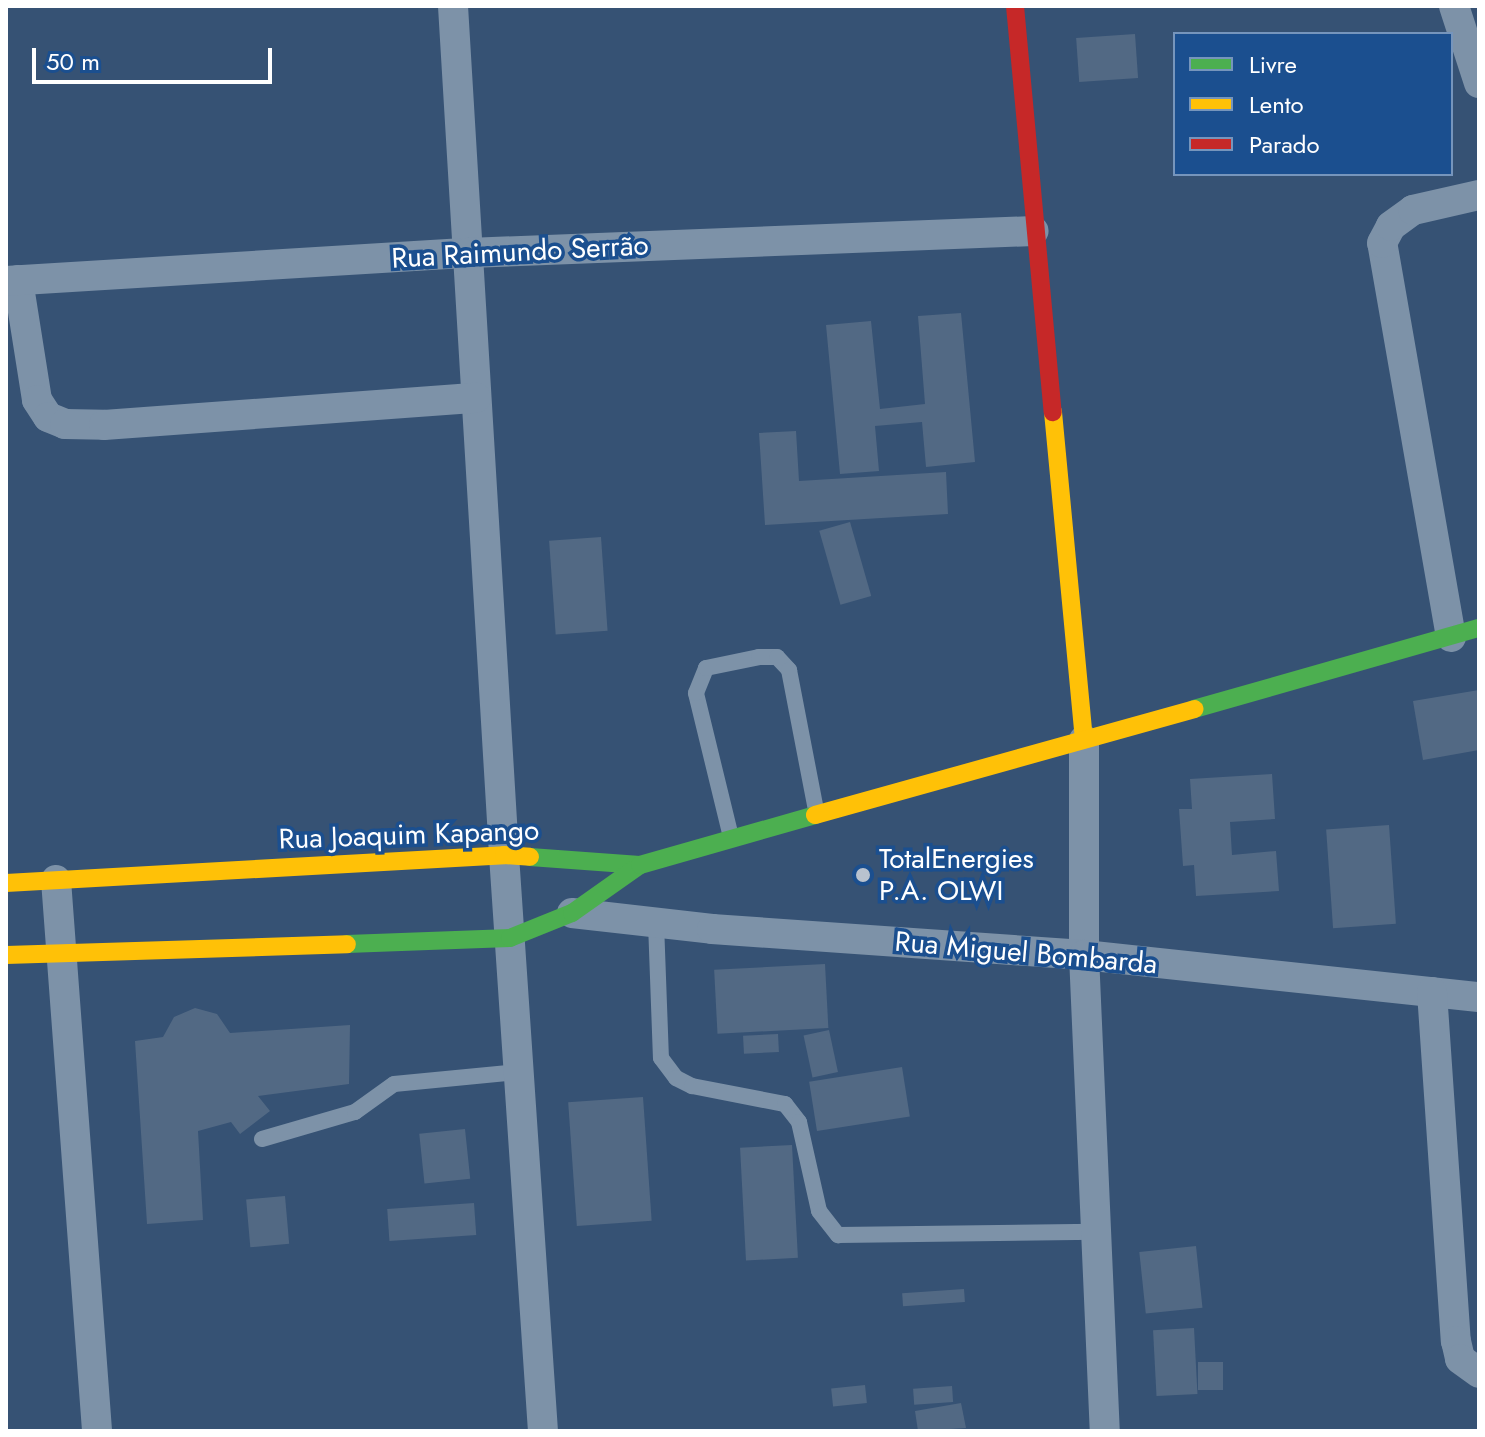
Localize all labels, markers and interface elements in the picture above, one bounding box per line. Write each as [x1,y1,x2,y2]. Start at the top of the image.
scale bar [36,32,276,82]
legend [1173,32,1453,176]
text: 50 m [46,44,100,79]
text: Livre [1249,47,1297,82]
text: Lento [1249,87,1304,122]
text: Parado [1249,127,1320,162]
street label: Rua Raimundo Serrão [391,228,649,276]
street label: Rua Joaquim Kapango [278,814,540,856]
place label: TotalEnergies P.A. OLWI [879,842,1034,908]
marker: TotalEnergies P.A. OLWI [854,866,872,884]
street label: Rua Miguel Bombarda [893,925,1159,981]

